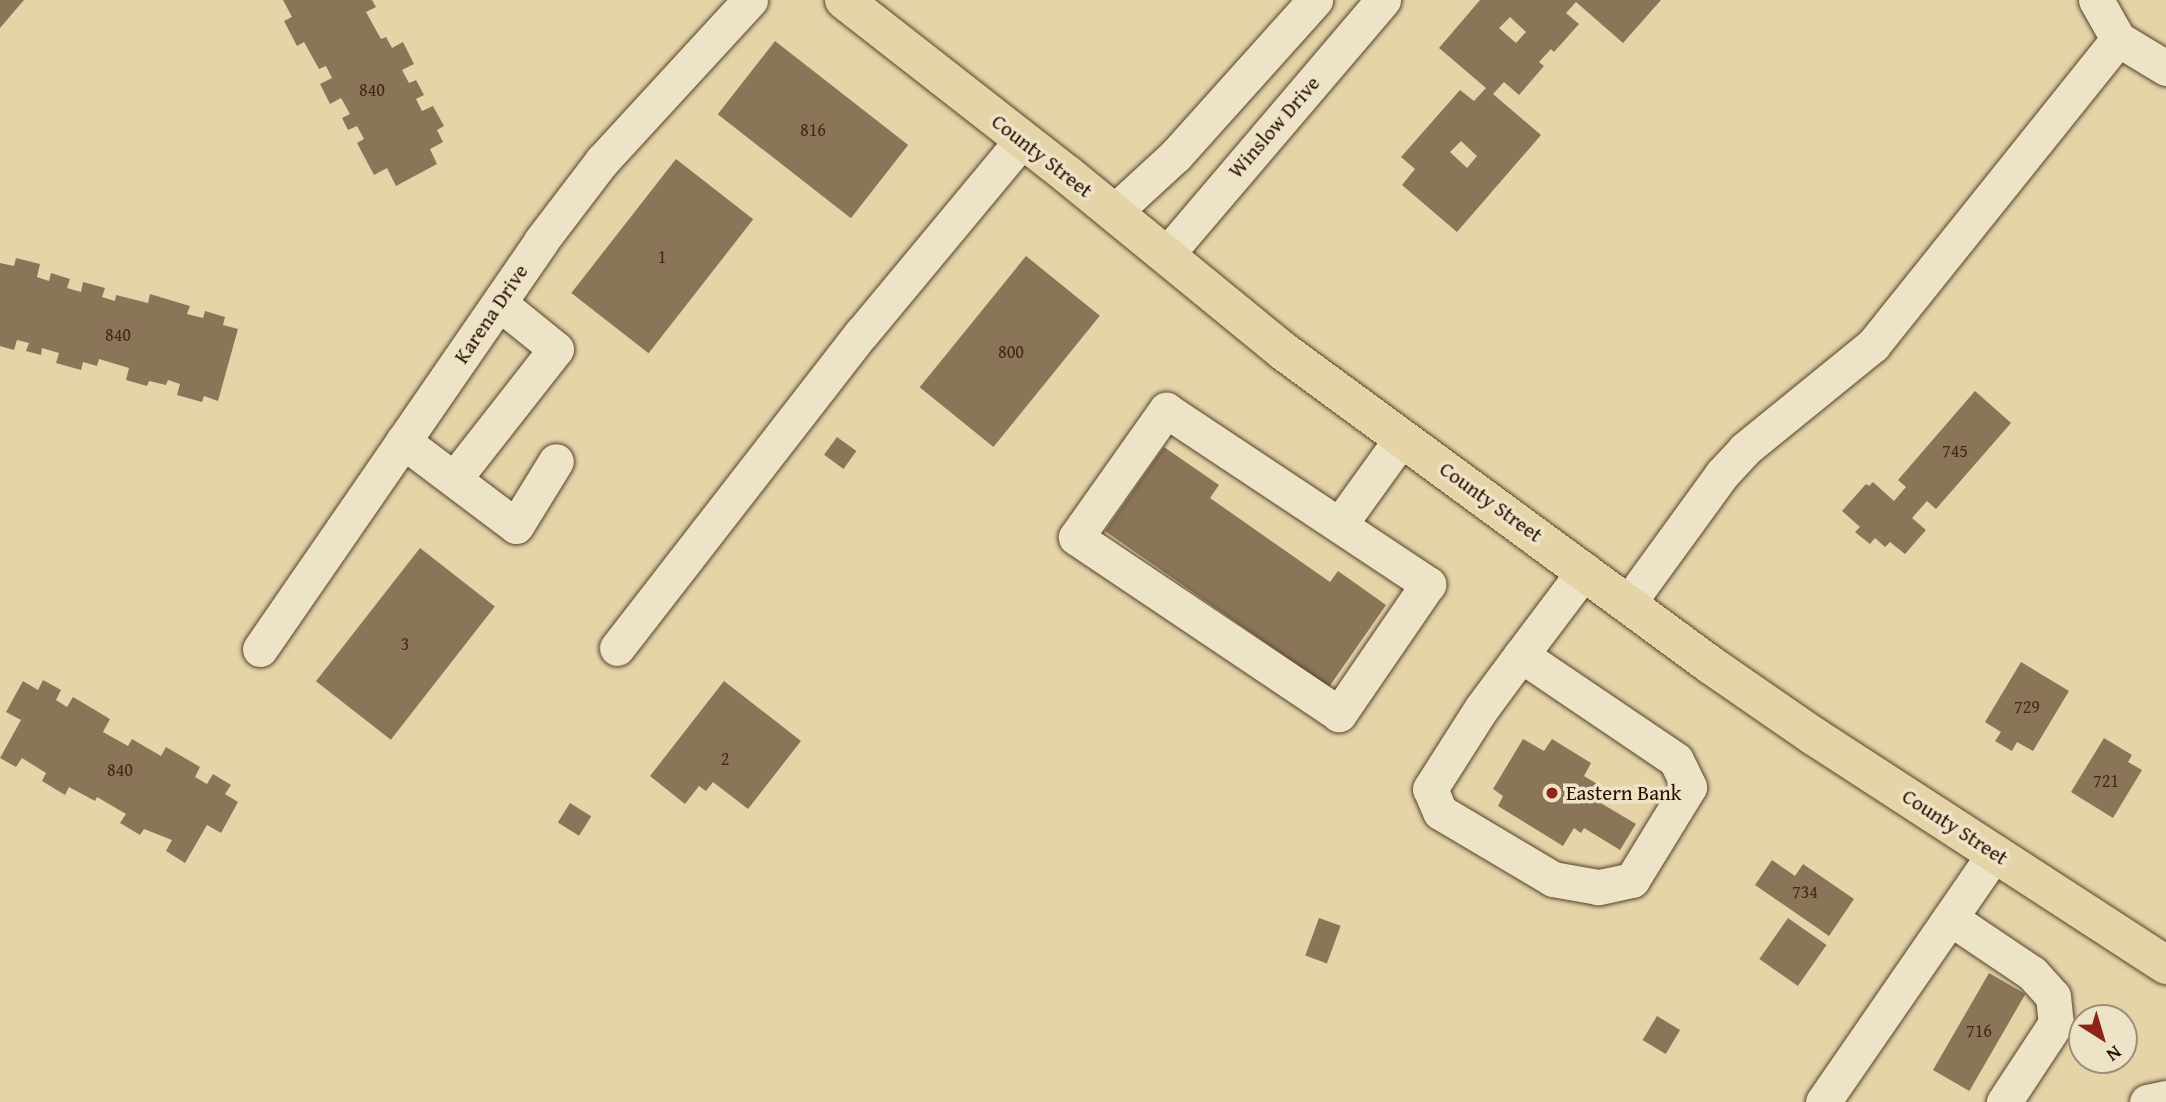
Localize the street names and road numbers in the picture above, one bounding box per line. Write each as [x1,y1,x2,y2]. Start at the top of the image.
street label: Winslow Drive [1223,71,1325,183]
street label: County Street [987,109,1097,203]
street label: Karena Drive [449,260,533,368]
street label: County Street [1435,456,1547,548]
street label: County Street [1897,784,2013,870]

